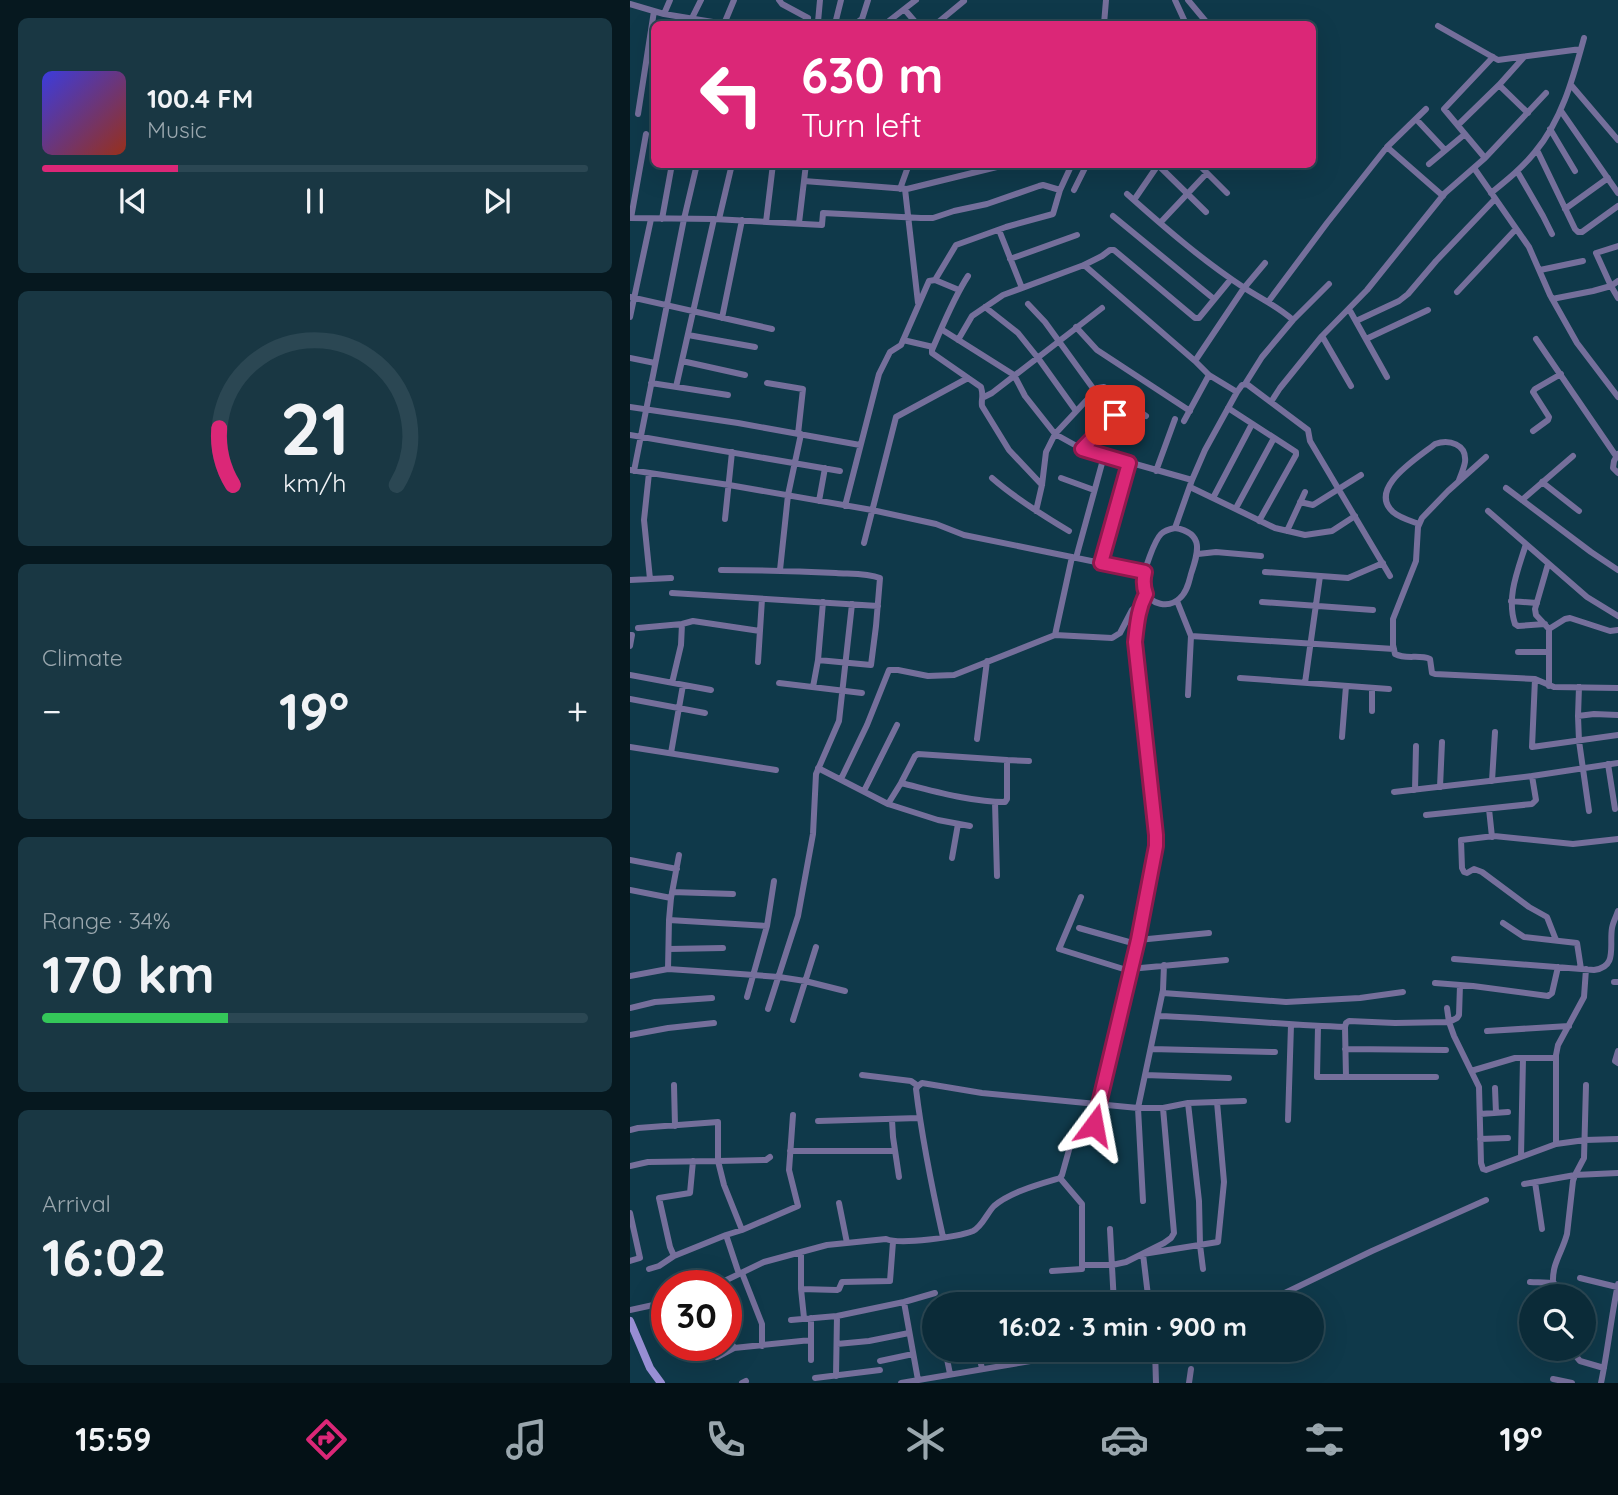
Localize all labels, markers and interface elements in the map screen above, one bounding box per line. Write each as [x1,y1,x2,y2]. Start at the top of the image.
text: 630 m [801,44,943,105]
icon: left [686,49,777,140]
text: 100.4 FM [147,82,253,115]
text: Turn left [801,105,922,145]
text: Music [147,115,207,144]
icon: previous [114,182,152,220]
icon: pause [296,182,334,220]
icon: next [478,182,516,220]
text: 21 [280,382,350,473]
pin [1085,385,1145,445]
icon: arrive [1096,396,1134,434]
text: km/h [283,466,347,497]
text: Climate [42,643,123,672]
text: 19° [279,678,349,743]
text: − [42,687,62,735]
text: + [567,687,588,735]
text: Range · 34% [42,906,171,935]
text: 170 km [42,941,215,1006]
position arrow [1057,1088,1131,1162]
text: Arrival [42,1189,111,1218]
text: 16:02 [42,1224,167,1289]
speed limit sign: 30 [651,1270,742,1361]
map controls [1519,1284,1596,1361]
button: search [1519,1284,1596,1361]
text: 16:02 · 3 min · 900 m [999,1310,1247,1343]
icon: directions [302,1415,351,1464]
icon: music [502,1415,551,1464]
icon: phone [701,1415,750,1464]
icon: climate [901,1415,950,1464]
icon: car [1100,1415,1149,1464]
icon: filters [1300,1415,1349,1464]
text: 15:59 [75,1419,152,1459]
text: 19° [1499,1419,1543,1459]

